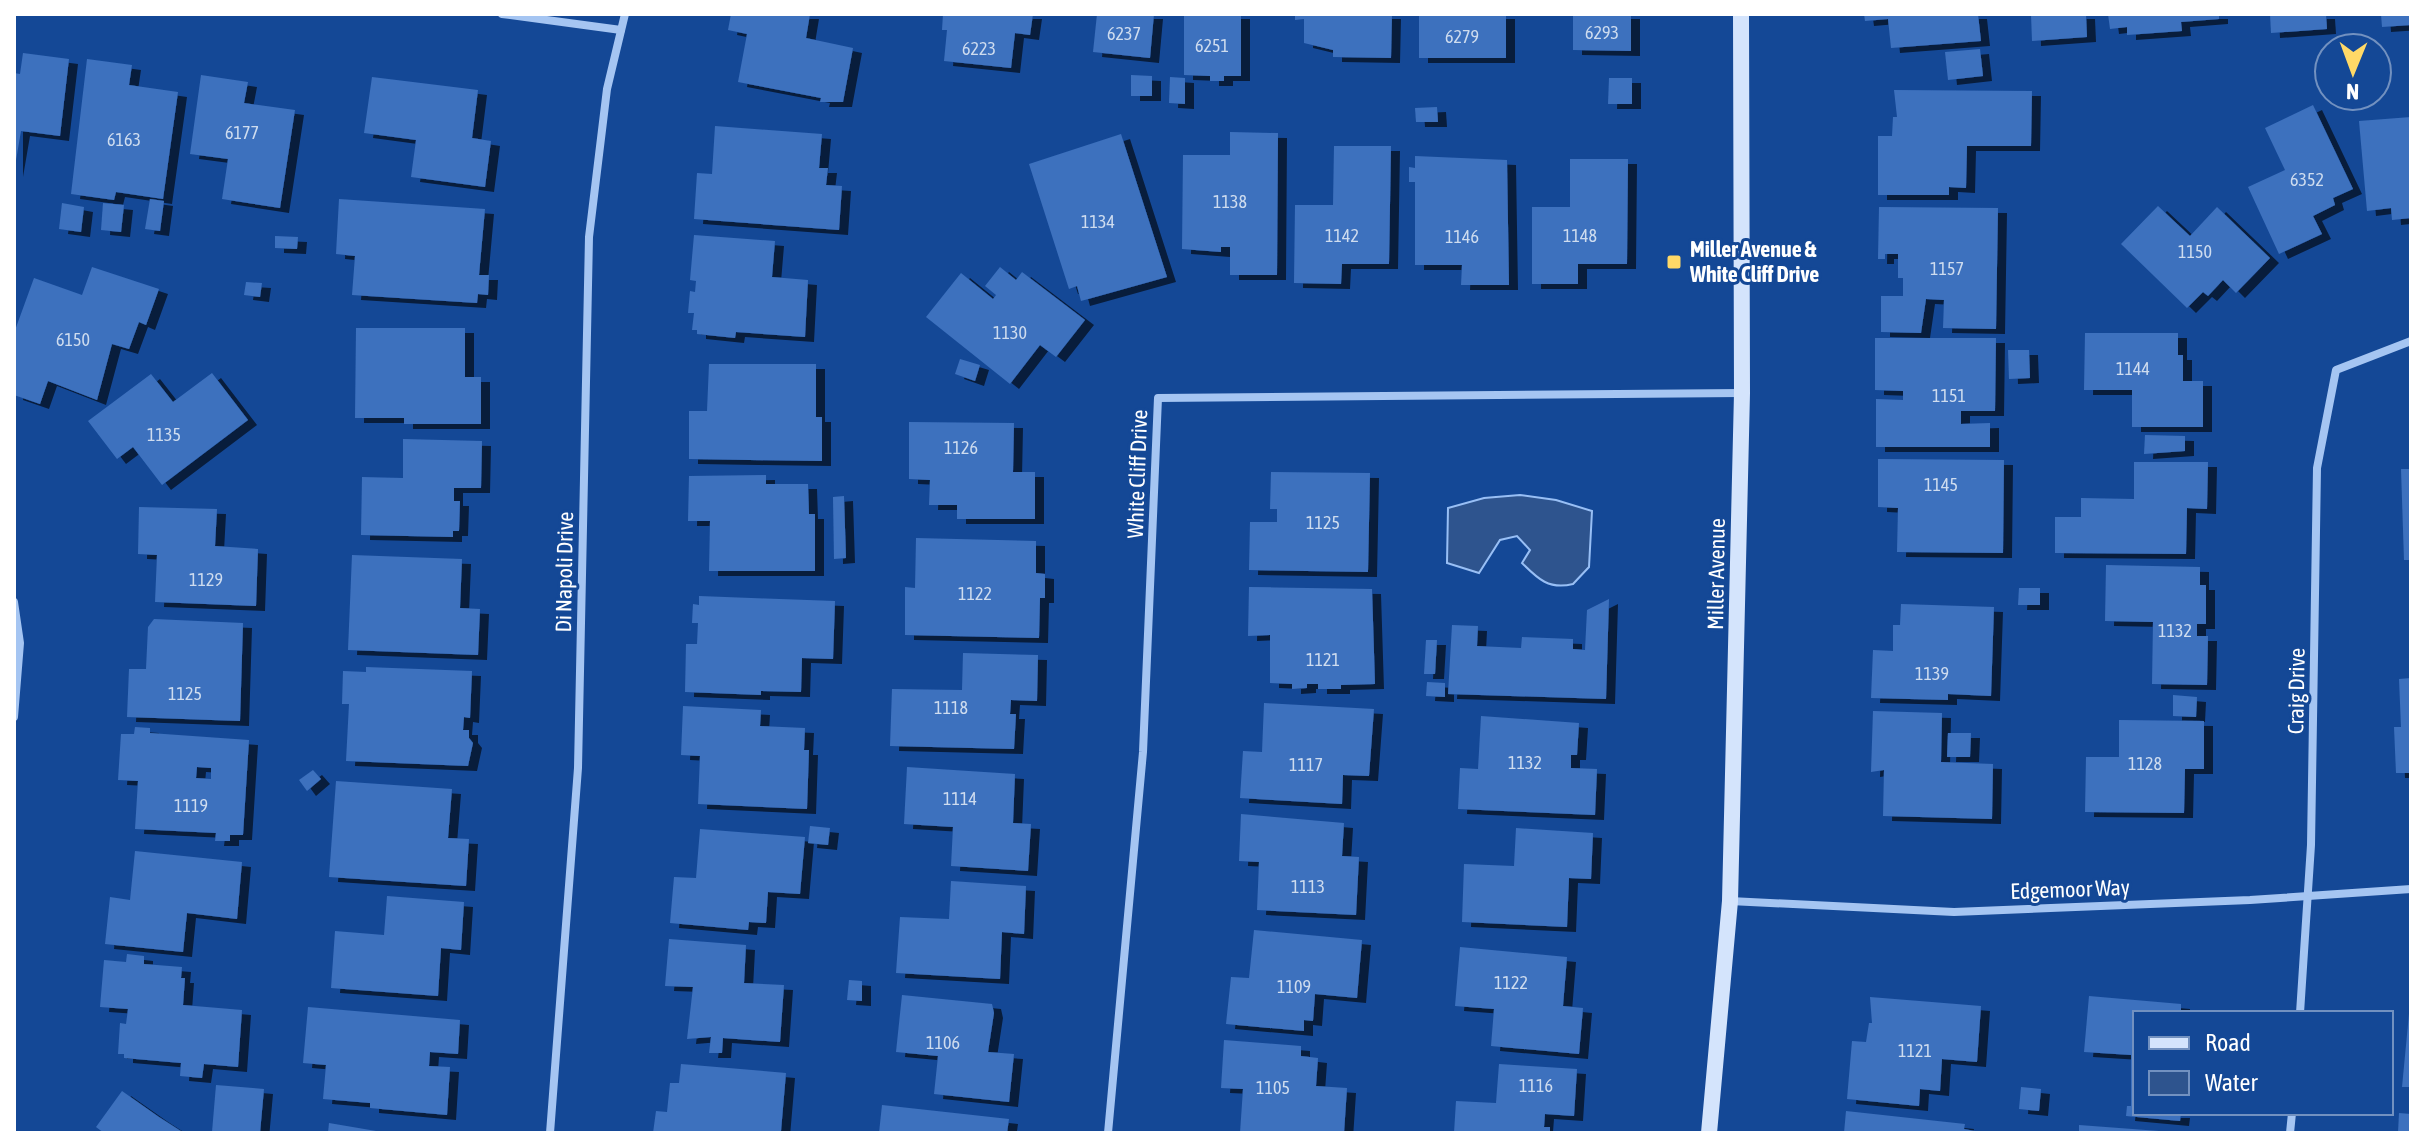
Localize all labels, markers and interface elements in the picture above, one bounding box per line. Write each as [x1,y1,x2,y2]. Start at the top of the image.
house number: 6293 [1585,22,1619,43]
house number: 6237 [1107,23,1141,44]
house number: 6279 [1445,26,1479,47]
north arrow [2313,32,2393,112]
house number: 6251 [1195,35,1229,56]
house number: 6223 [962,38,996,59]
text: N [2346,79,2359,105]
house number: 6177 [225,122,259,143]
house number: 6163 [107,129,141,150]
house number: 6352 [2290,169,2324,190]
house number: 1138 [1213,191,1247,212]
house number: 1134 [1081,211,1115,232]
house number: 1142 [1325,225,1359,246]
house number: 1148 [1563,225,1597,246]
house number: 1146 [1445,226,1479,247]
place label: Miller Avenue & White Cliff Drive [1689,236,1819,287]
house number: 1150 [2178,241,2212,262]
marker: Miller Avenue & White Cliff Drive [1665,253,1683,271]
house number: 1157 [1930,258,1964,279]
house number: 1130 [993,322,1027,343]
house number: 6150 [56,329,90,350]
house number: 1144 [2116,358,2150,379]
house number: 1151 [1932,385,1966,406]
street label: White Cliff Drive [1122,409,1152,539]
house number: 1135 [147,424,181,445]
house number: 1126 [944,437,978,458]
house number: 1145 [1924,474,1958,495]
street label: Di Napoli Drive [550,511,578,633]
house number: 1125 [1306,512,1340,533]
street label: Miller Avenue [1702,518,1730,630]
house number: 1129 [189,569,223,590]
house number: 1122 [958,583,992,604]
house number: 1132 [2158,620,2192,641]
street label: Craig Drive [2282,648,2310,734]
house number: 1121 [1306,649,1340,670]
house number: 1139 [1915,663,1949,684]
house number: 1125 [168,683,202,704]
house number: 1118 [934,697,968,718]
house number: 1132 [1508,752,1542,773]
house number: 1128 [2128,753,2162,774]
house number: 1117 [1289,754,1323,775]
house number: 1114 [943,788,977,809]
house number: 1119 [174,795,208,816]
street label: Edgemoor Way [2010,874,2130,904]
house number: 1113 [1291,876,1325,897]
house number: 1122 [1494,972,1528,993]
house number: 1109 [1277,976,1311,997]
legend [2133,1011,2393,1115]
text: Road [2205,1029,2251,1056]
house number: 1106 [926,1032,960,1053]
house number: 1121 [1898,1040,1932,1061]
text: Water [2205,1069,2258,1096]
house number: 1116 [1519,1075,1553,1096]
house number: 1105 [1256,1077,1290,1098]

